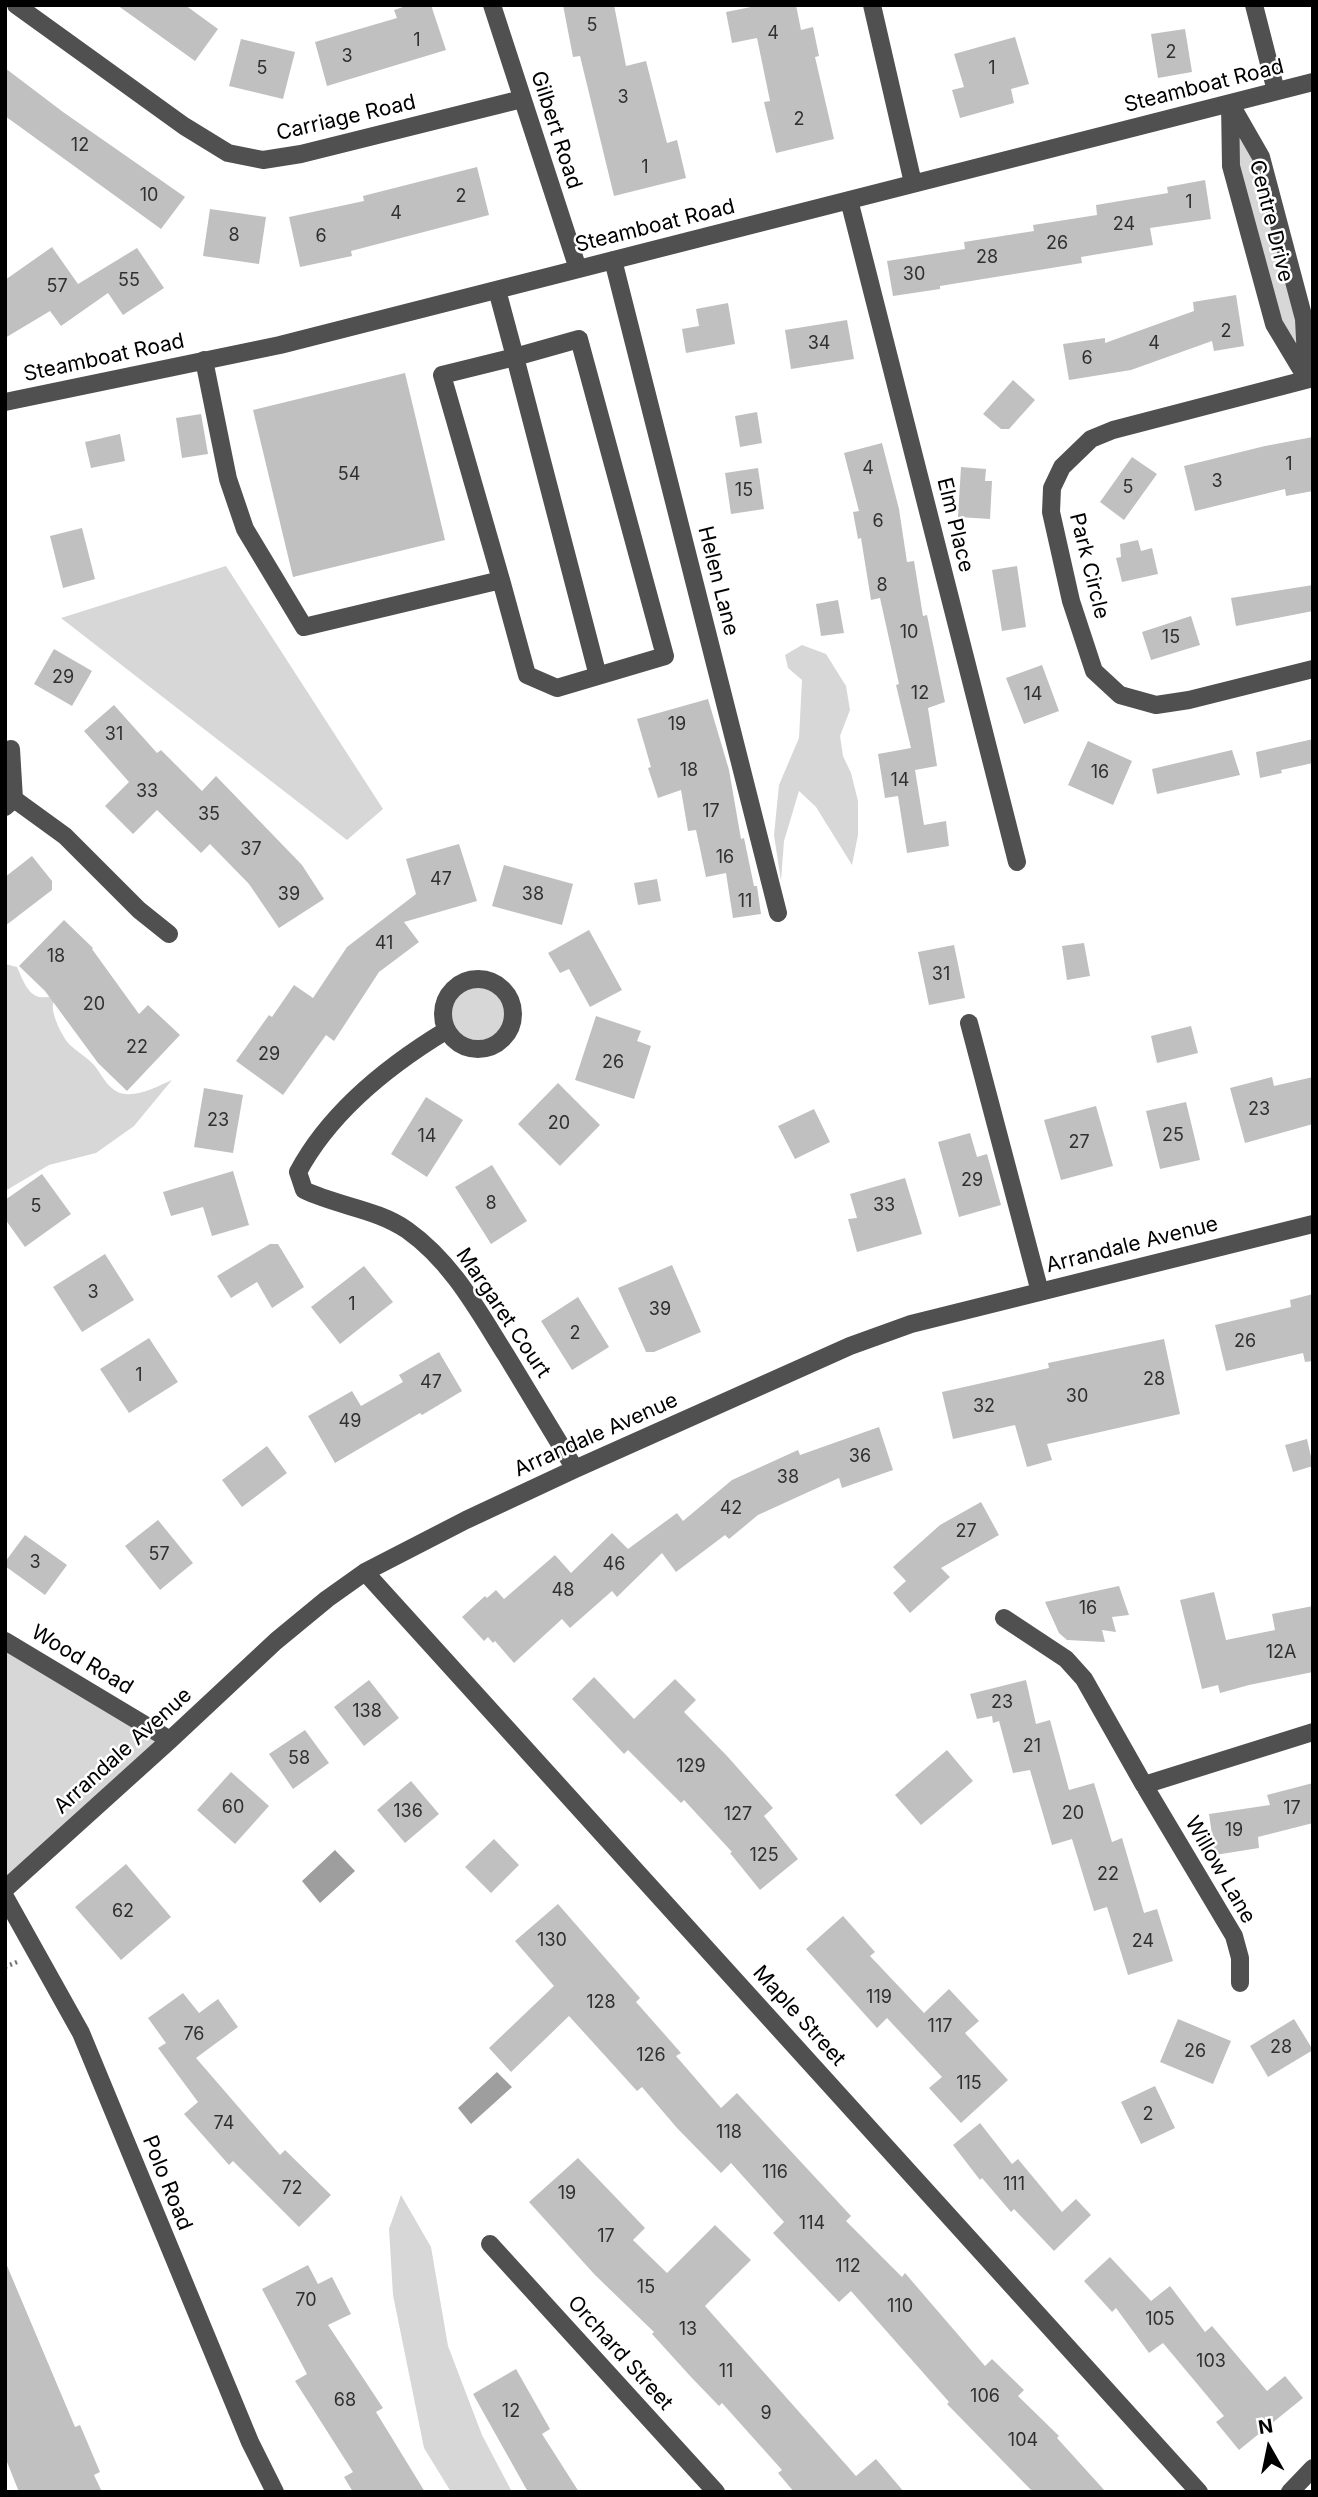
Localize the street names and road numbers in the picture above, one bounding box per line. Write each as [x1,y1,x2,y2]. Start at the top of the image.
street label: Steamboat Road [1122,54,1286,118]
street label: Gilbert Road [525,68,587,192]
street label: Carriage Road [274,90,418,146]
street label: Centre Drive [1244,157,1298,285]
street label: Steamboat Road [573,194,737,258]
street label: Steamboat Road [21,329,187,387]
street label: Elm Place [931,475,979,575]
street label: Park Circle [1064,510,1114,622]
street label: Helen Lane [692,524,744,638]
street label: Arrandale Avenue [1043,1211,1221,1279]
street label: Margaret Court [450,1243,556,1383]
street label: Arrandale Avenue [510,1388,682,1482]
street label: Wood Road [27,1620,137,1700]
street label: Arrandale Avenue [49,1683,197,1819]
street label: Willow Lane [1179,1812,1261,1928]
street label: Maple Street [747,1961,851,2071]
street label: Polo Road [137,2132,197,2234]
street label: Orchard Street [562,2291,678,2415]

